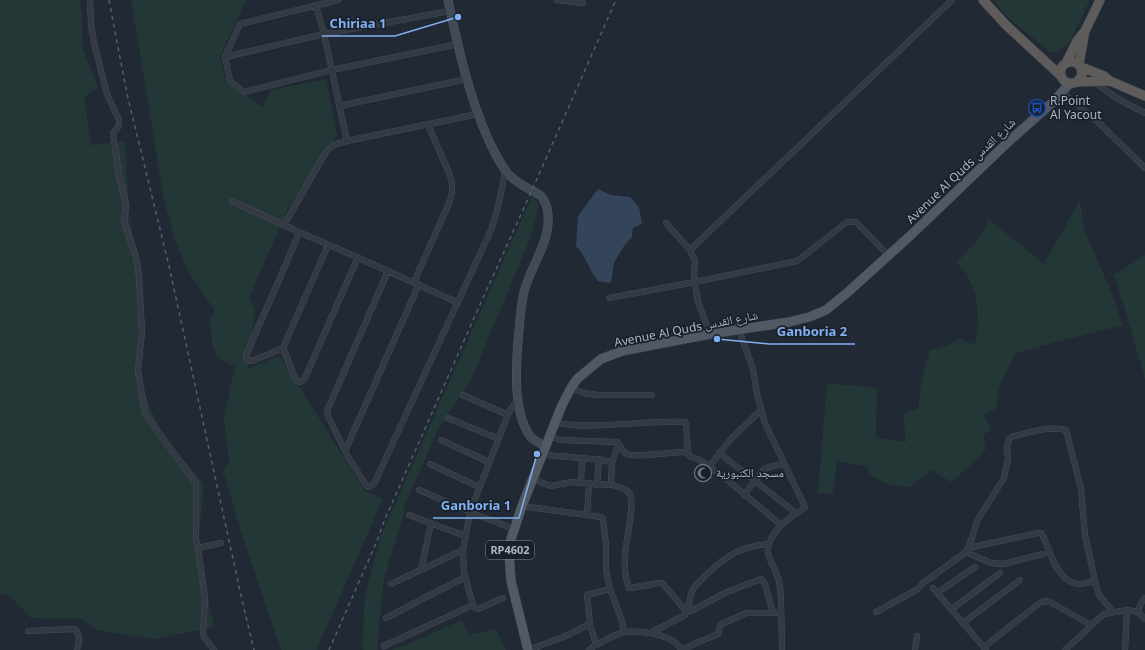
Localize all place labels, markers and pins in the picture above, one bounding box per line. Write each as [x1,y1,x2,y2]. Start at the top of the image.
callout: Chiriaa 1 [322,11,395,36]
place label: R.Point Al Yacout [1050,92,1102,123]
bus stop icon: R.Point Al Yacout [1027,98,1047,118]
callout: Ganboria 2 [769,319,855,344]
mosque icon: مسجد الكنبورية [693,463,713,483]
place label: مسجد الكنبورية [716,464,784,481]
callout: Ganboria 1 [433,493,519,518]

